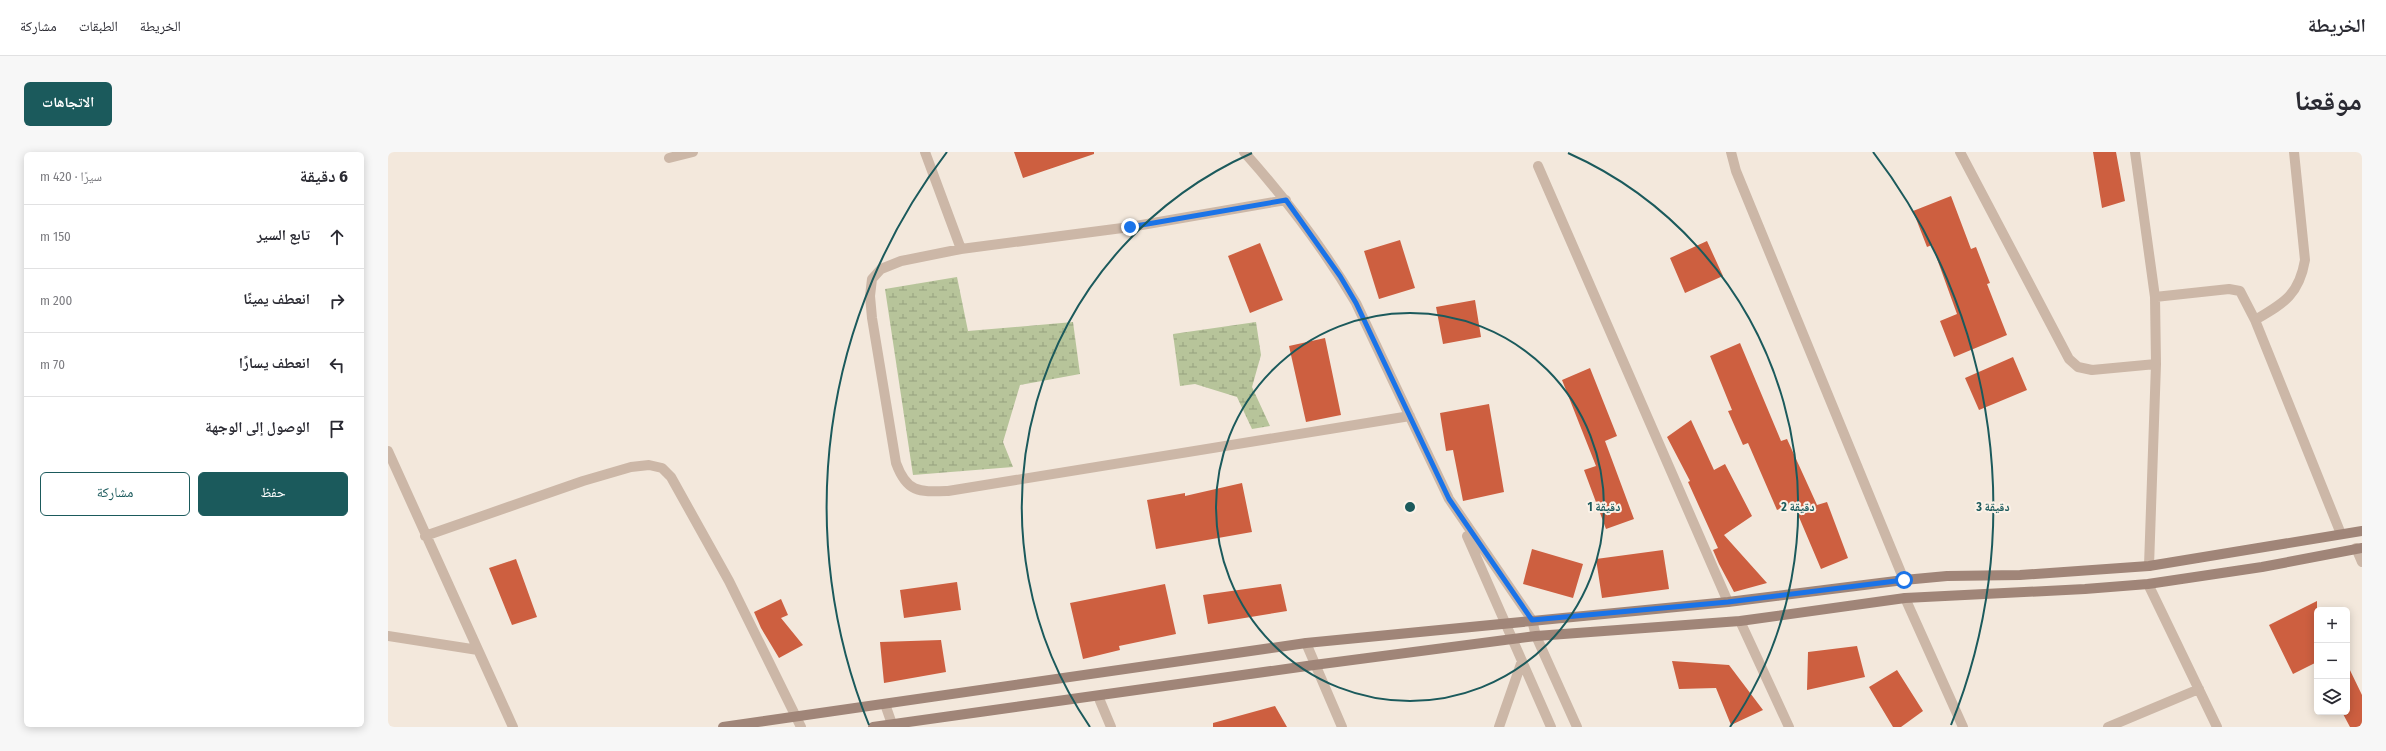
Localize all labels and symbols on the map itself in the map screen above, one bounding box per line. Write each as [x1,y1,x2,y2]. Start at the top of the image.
route end [1121,218,1139,236]
centre of rings [1403,500,1417,514]
text: 1 دقيقة [1588,500,1620,514]
text: 2 دقيقة [1780,500,1815,514]
text: 3 دقيقة [1975,500,2010,514]
route start [1895,571,1913,589]

